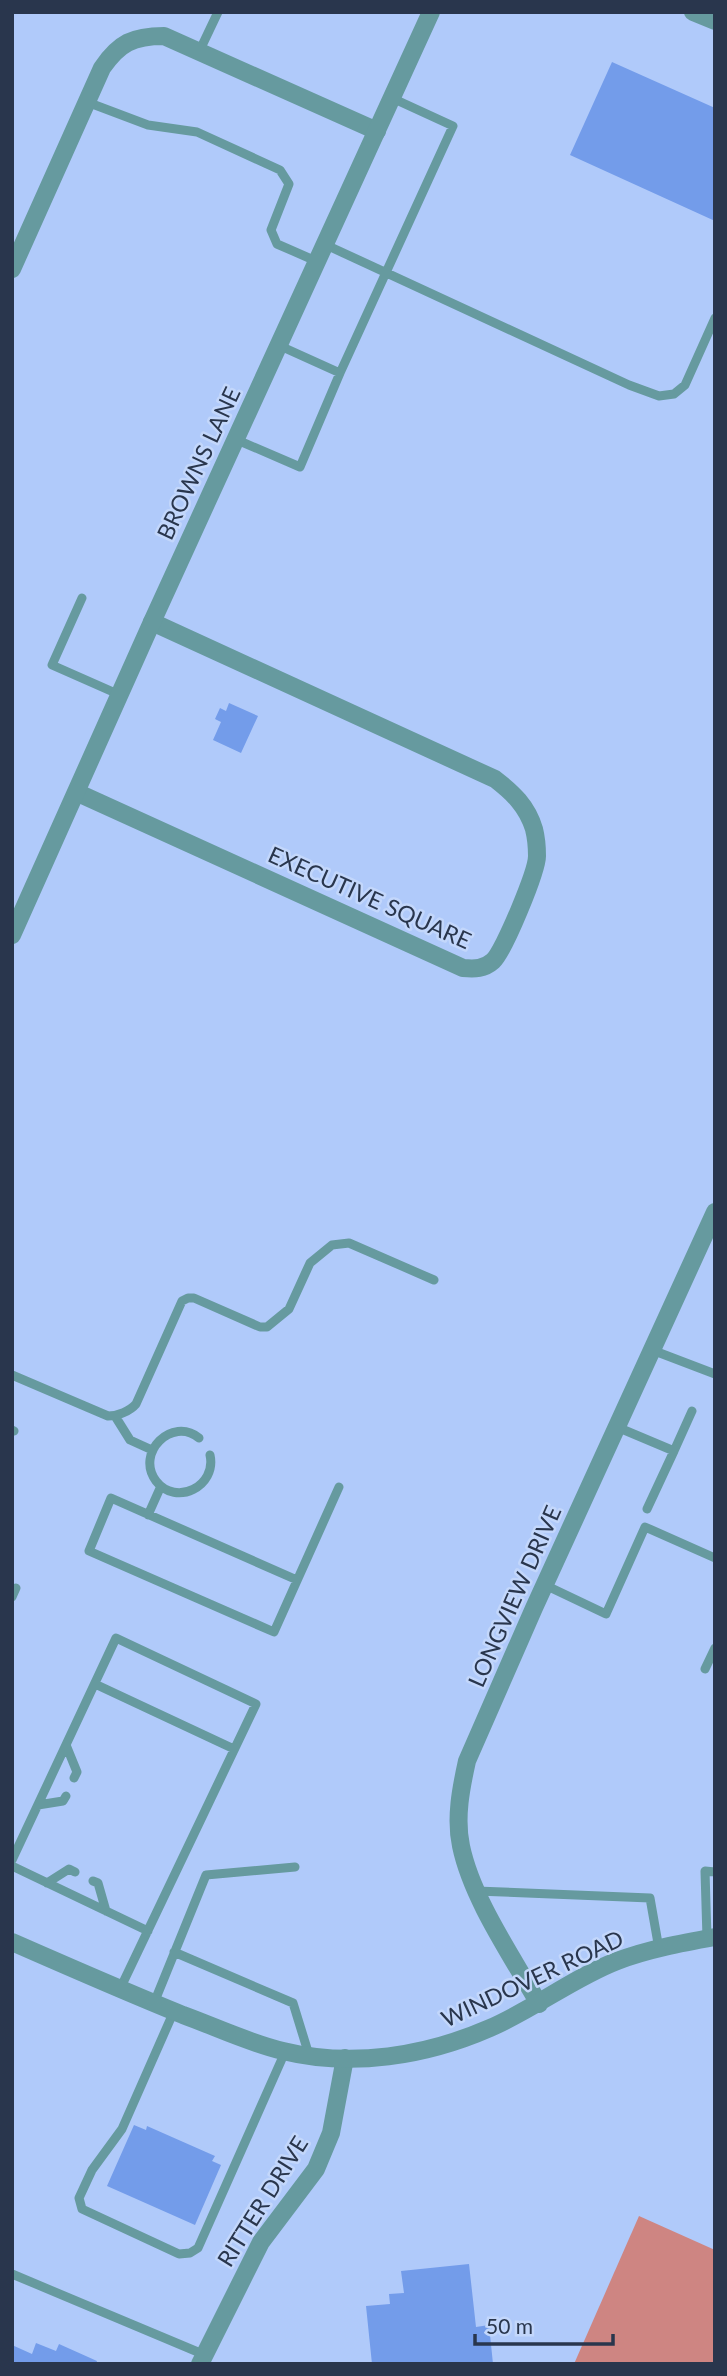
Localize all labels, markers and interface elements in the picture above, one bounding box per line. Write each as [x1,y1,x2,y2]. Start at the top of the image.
street label: BROWNS LANE [150,382,246,544]
street label: EXECUTIVE SQUARE [264,840,476,954]
street label: LONGVIEW DRIVE [461,1501,567,1691]
street label: WINDOVER ROAD [436,1924,628,2032]
street label: RITTER DRIVE [211,2130,313,2272]
scale bar [475,2302,613,2346]
text: 50 m [486,2313,533,2338]

